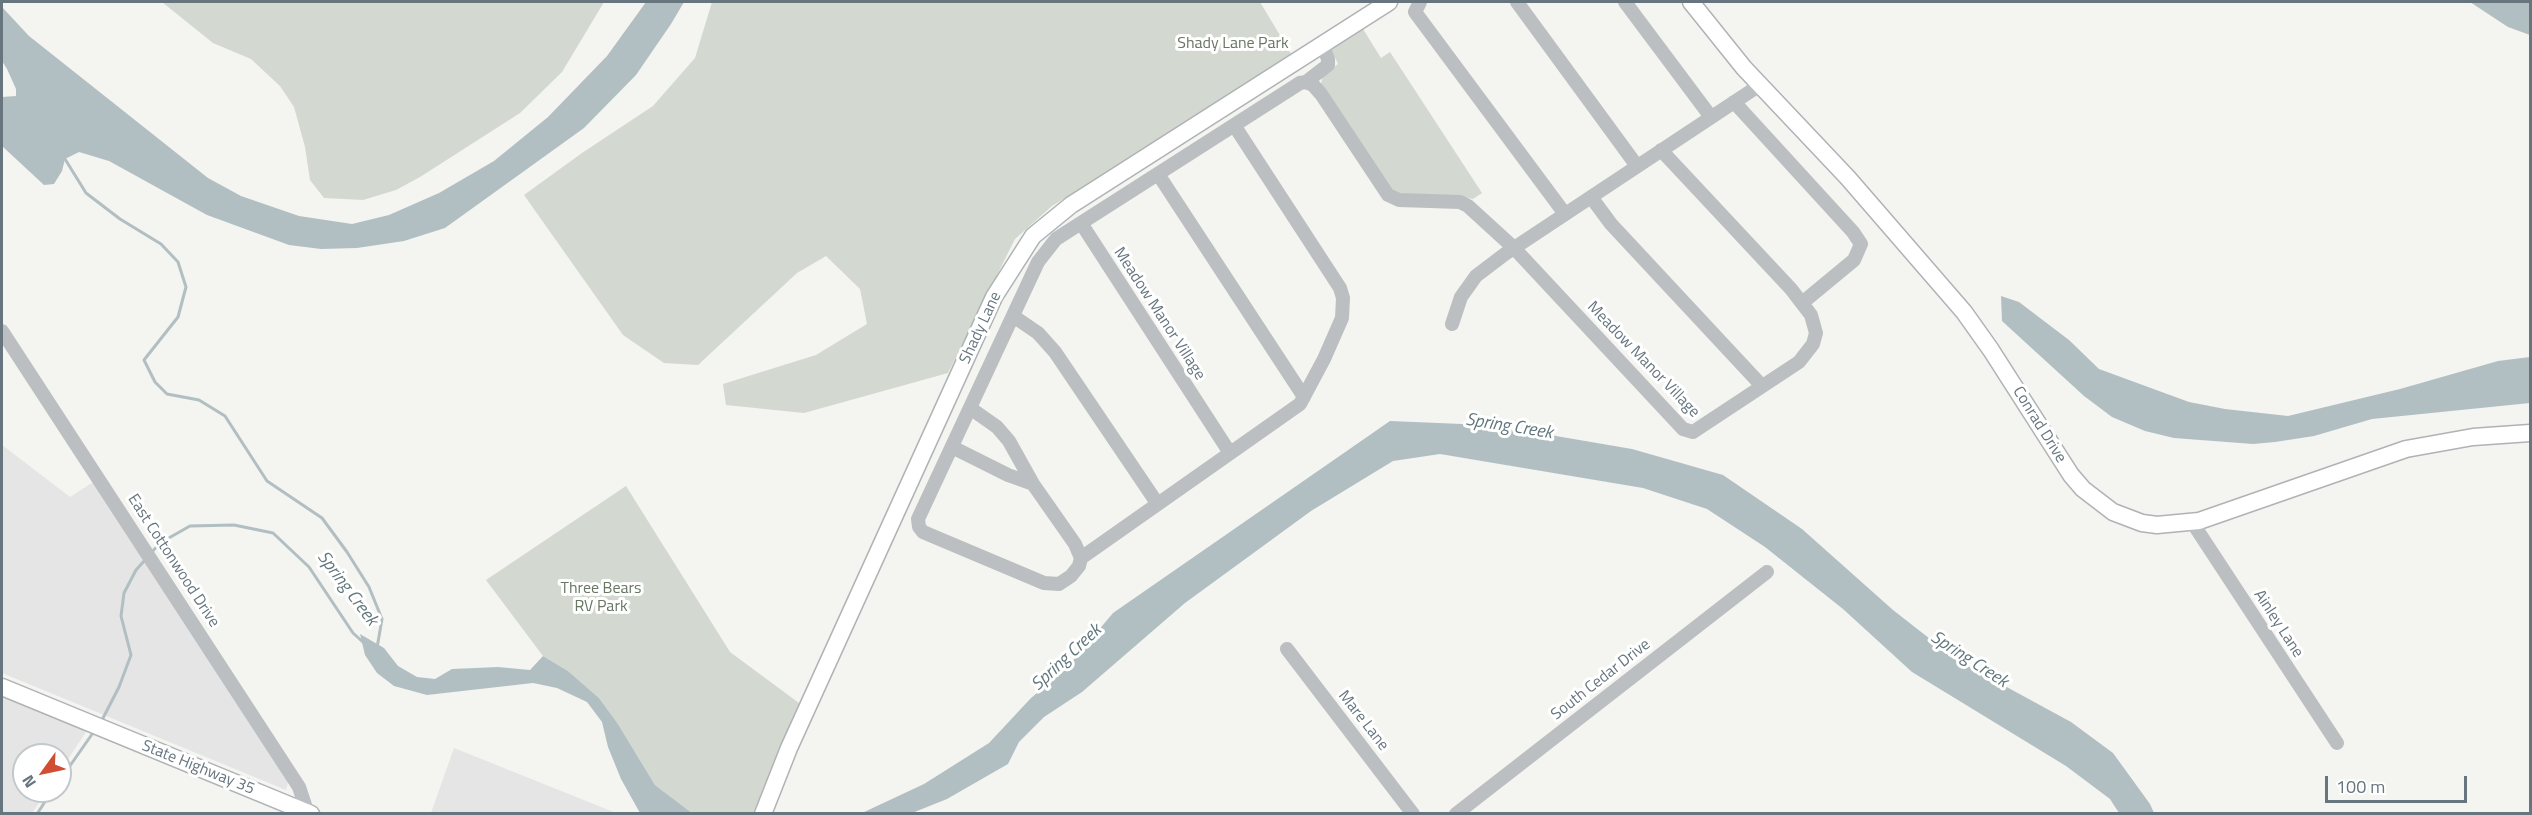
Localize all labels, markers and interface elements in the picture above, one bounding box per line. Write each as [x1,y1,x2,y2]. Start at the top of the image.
park label: Shady Lane Park [1177,34,1289,54]
street label: Meadow Manor Village [1109,244,1209,384]
street label: Shady Lane [956,289,1006,367]
street label: Meadow Manor Village [1583,298,1703,422]
street label: Conrad Drive [2008,383,2070,467]
water label: Spring Creek [1464,409,1554,445]
street label: East Cottonwood Drive [123,491,223,631]
water label: Spring Creek [312,547,382,631]
park label: Three Bears RV Park [561,579,641,617]
street label: Ainley Lane [2249,587,2307,661]
water label: Spring Creek [1028,620,1106,696]
water label: Spring Creek [1926,627,2012,693]
street label: South Cedar Drive [1548,635,1654,725]
street label: Mare Lane [1334,687,1392,755]
street label: State Highway 35 [139,737,257,799]
north arrow [12,743,72,803]
scale bar [2328,764,2470,802]
text: N [15,771,42,793]
text: 100 m [2336,773,2385,800]

